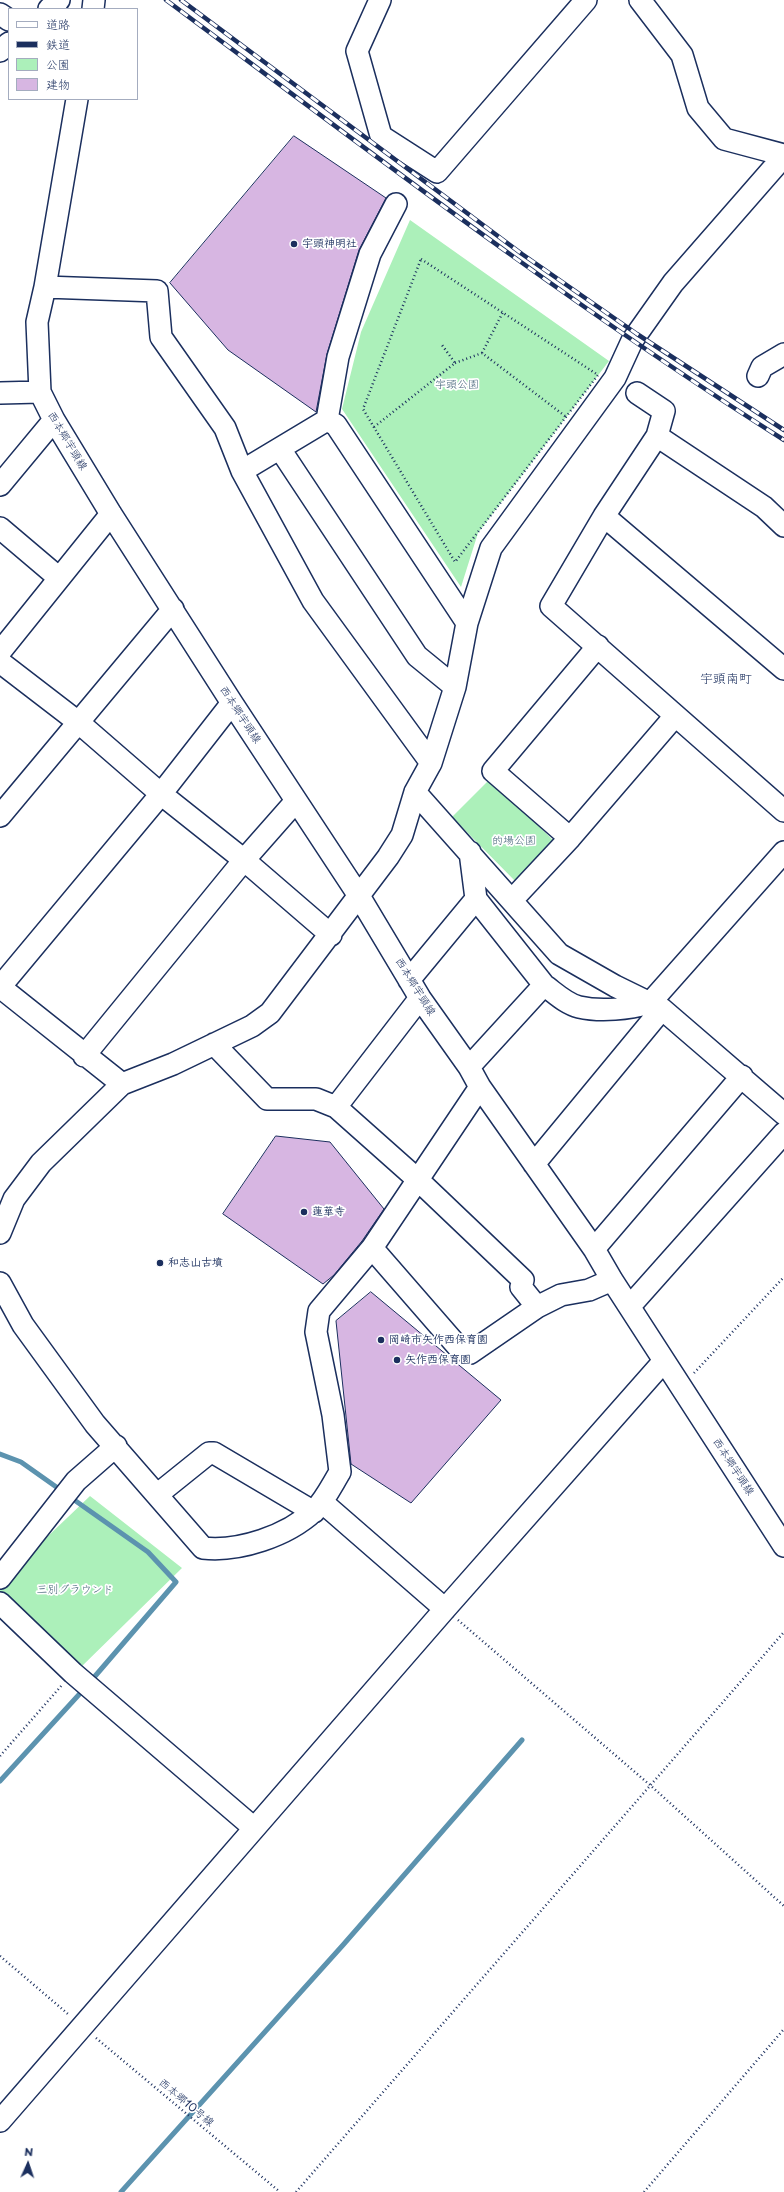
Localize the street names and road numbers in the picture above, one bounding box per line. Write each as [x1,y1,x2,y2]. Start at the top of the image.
street label: 西本郷宇頭線 [44,409,90,473]
street label: 西本郷宇頭線 [216,684,264,746]
street label: 西本郷宇頭線 [392,956,438,1018]
street label: 西本郷宇頭線 [709,1436,757,1498]
street label: 西本郷10号線 [156,2076,216,2130]

